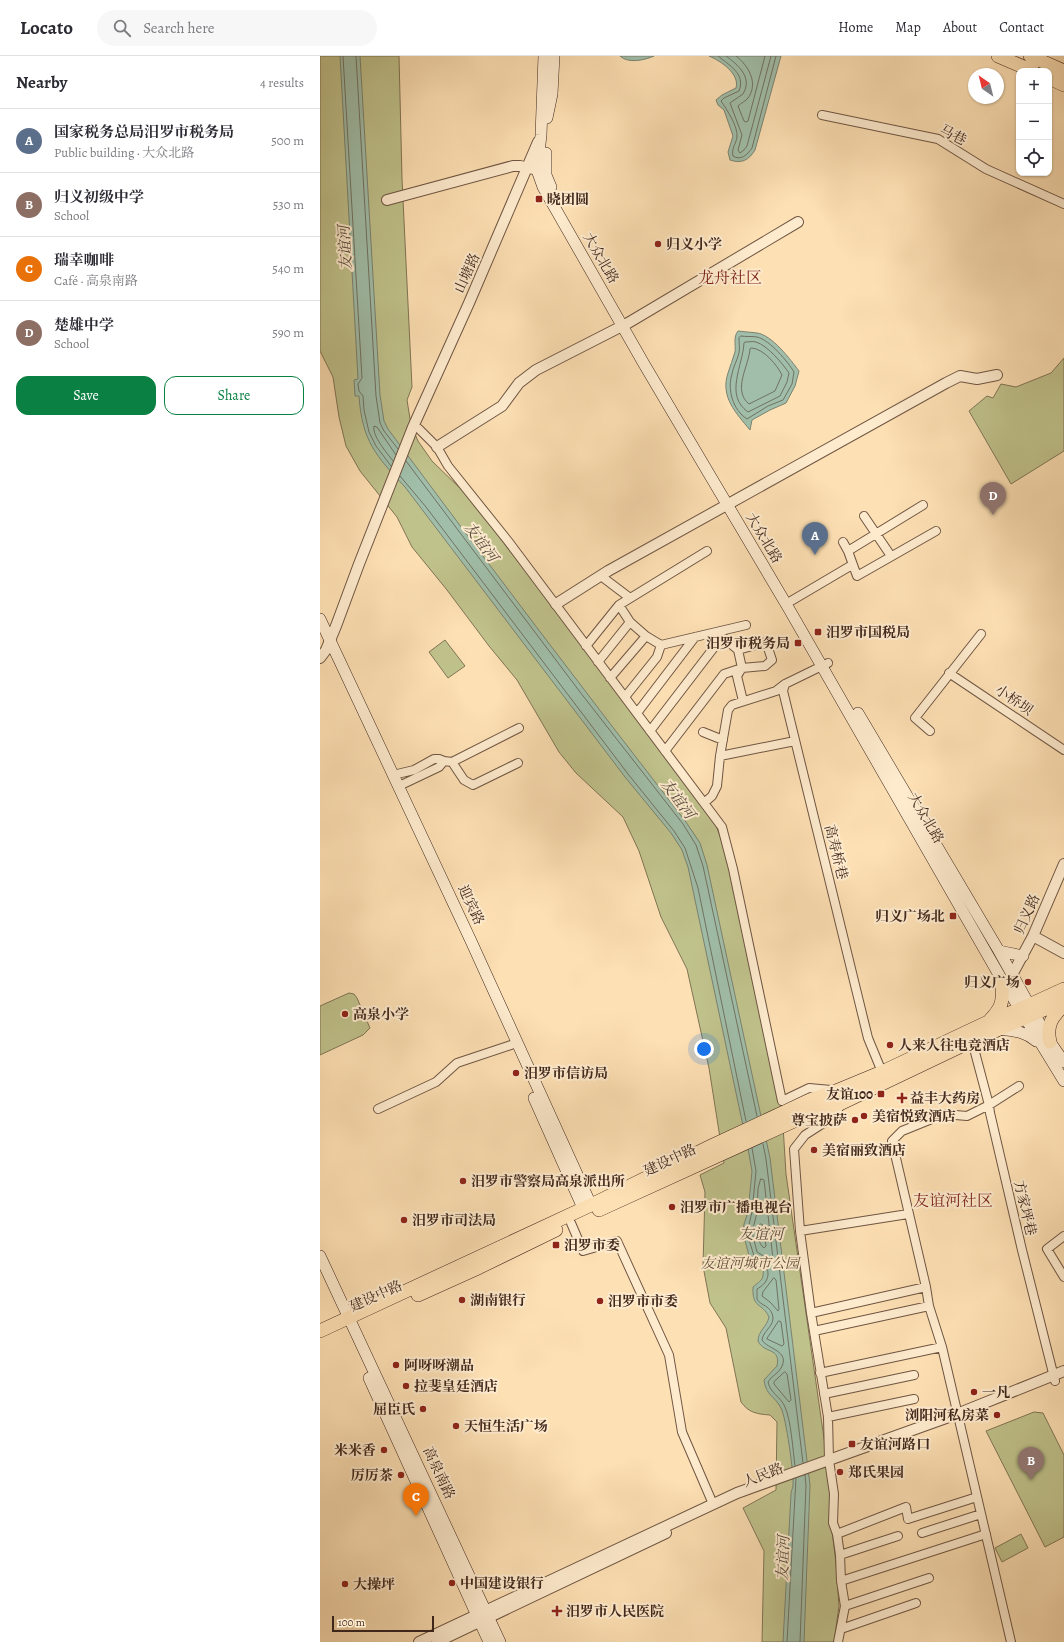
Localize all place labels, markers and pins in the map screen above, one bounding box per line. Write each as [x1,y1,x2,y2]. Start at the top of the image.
place label: 晓团圆 [547,190,589,209]
marker: 晓团圆 [534,194,544,204]
place label: 归义小学 [666,235,722,254]
marker: 归义小学 [653,239,663,249]
pin: D [980,482,1006,515]
pin: A [802,522,828,555]
place label: 汨罗市国税局 [826,623,910,642]
marker: 汨罗市国税局 [813,627,823,637]
place label: 汨罗市税务局 [706,634,790,653]
marker: 汨罗市税务局 [793,638,803,648]
place label: 归义广场北 [875,907,945,926]
marker: 归义广场北 [948,911,958,921]
place label: 归义广场 [964,973,1020,992]
marker: 归义广场 [1023,977,1033,987]
place label: 高泉小学 [353,1005,409,1024]
marker: 高泉小学 [340,1009,350,1019]
place label: 人来人往电竞酒店 [898,1036,1010,1055]
marker: 人来人往电竞酒店 [885,1040,895,1050]
place label: 汨罗市信访局 [524,1064,608,1083]
marker: 汨罗市信访局 [511,1068,521,1078]
place label: 友谊100 [826,1085,873,1104]
marker: 友谊100 [876,1089,886,1099]
place label: 益丰大药房 [910,1089,980,1108]
marker: 益丰大药房 [897,1093,907,1103]
place label: 美宿悦致酒店 [872,1107,956,1126]
place label: 尊宝披萨 [791,1111,847,1130]
marker: 美宿悦致酒店 [859,1111,869,1121]
marker: 尊宝披萨 [850,1115,860,1125]
place label: 美宿丽致酒店 [822,1141,906,1160]
marker: 美宿丽致酒店 [809,1145,819,1155]
place label: 汨罗市警察局高泉派出所 [471,1172,625,1191]
marker: 汨罗市警察局高泉派出所 [458,1176,468,1186]
place label: 汨罗市广播电视台 [680,1198,792,1217]
marker: 汨罗市广播电视台 [667,1202,677,1212]
place label: 汨罗市司法局 [412,1211,496,1230]
marker: 汨罗市司法局 [399,1215,409,1225]
place label: 汨罗市委 [564,1236,620,1255]
marker: 汨罗市委 [551,1240,561,1250]
place label: 湖南银行 [470,1291,526,1310]
place label: 汨罗市市委 [608,1292,678,1311]
marker: 湖南银行 [457,1295,467,1305]
marker: 汨罗市市委 [595,1296,605,1306]
place label: 阿呀呀潮品 [404,1356,474,1375]
marker: 阿呀呀潮品 [391,1360,401,1370]
place label: 拉斐皇廷酒店 [414,1377,498,1396]
marker: 拉斐皇廷酒店 [401,1381,411,1391]
place label: 一凡 [982,1383,1010,1402]
marker: 一凡 [969,1387,979,1397]
place label: 屈臣氏 [373,1400,415,1419]
marker: 屈臣氏 [418,1404,428,1414]
place label: 浏阳河私房菜 [905,1406,989,1425]
marker: 浏阳河私房菜 [992,1410,1002,1420]
place label: 天恒生活广场 [464,1417,548,1436]
marker: 天恒生活广场 [451,1421,461,1431]
place label: 友谊河路口 [860,1435,930,1454]
marker: 友谊河路口 [847,1439,857,1449]
place label: 米米香 [334,1441,376,1460]
marker: 米米香 [379,1445,389,1455]
pin: B [1018,1447,1044,1480]
place label: 郑氏果园 [848,1463,904,1482]
place label: 厉厉茶 [351,1466,393,1485]
marker: 郑氏果园 [835,1467,845,1477]
marker: 厉厉茶 [396,1470,406,1480]
pin: C [403,1483,429,1516]
place label: 中国建设银行 [460,1574,544,1593]
place label: 大操坪 [353,1575,395,1594]
marker: 中国建设银行 [447,1578,457,1588]
marker: 大操坪 [340,1579,350,1589]
place label: 汨罗市人民医院 [566,1602,664,1621]
marker: 汨罗市人民医院 [551,1605,563,1617]

